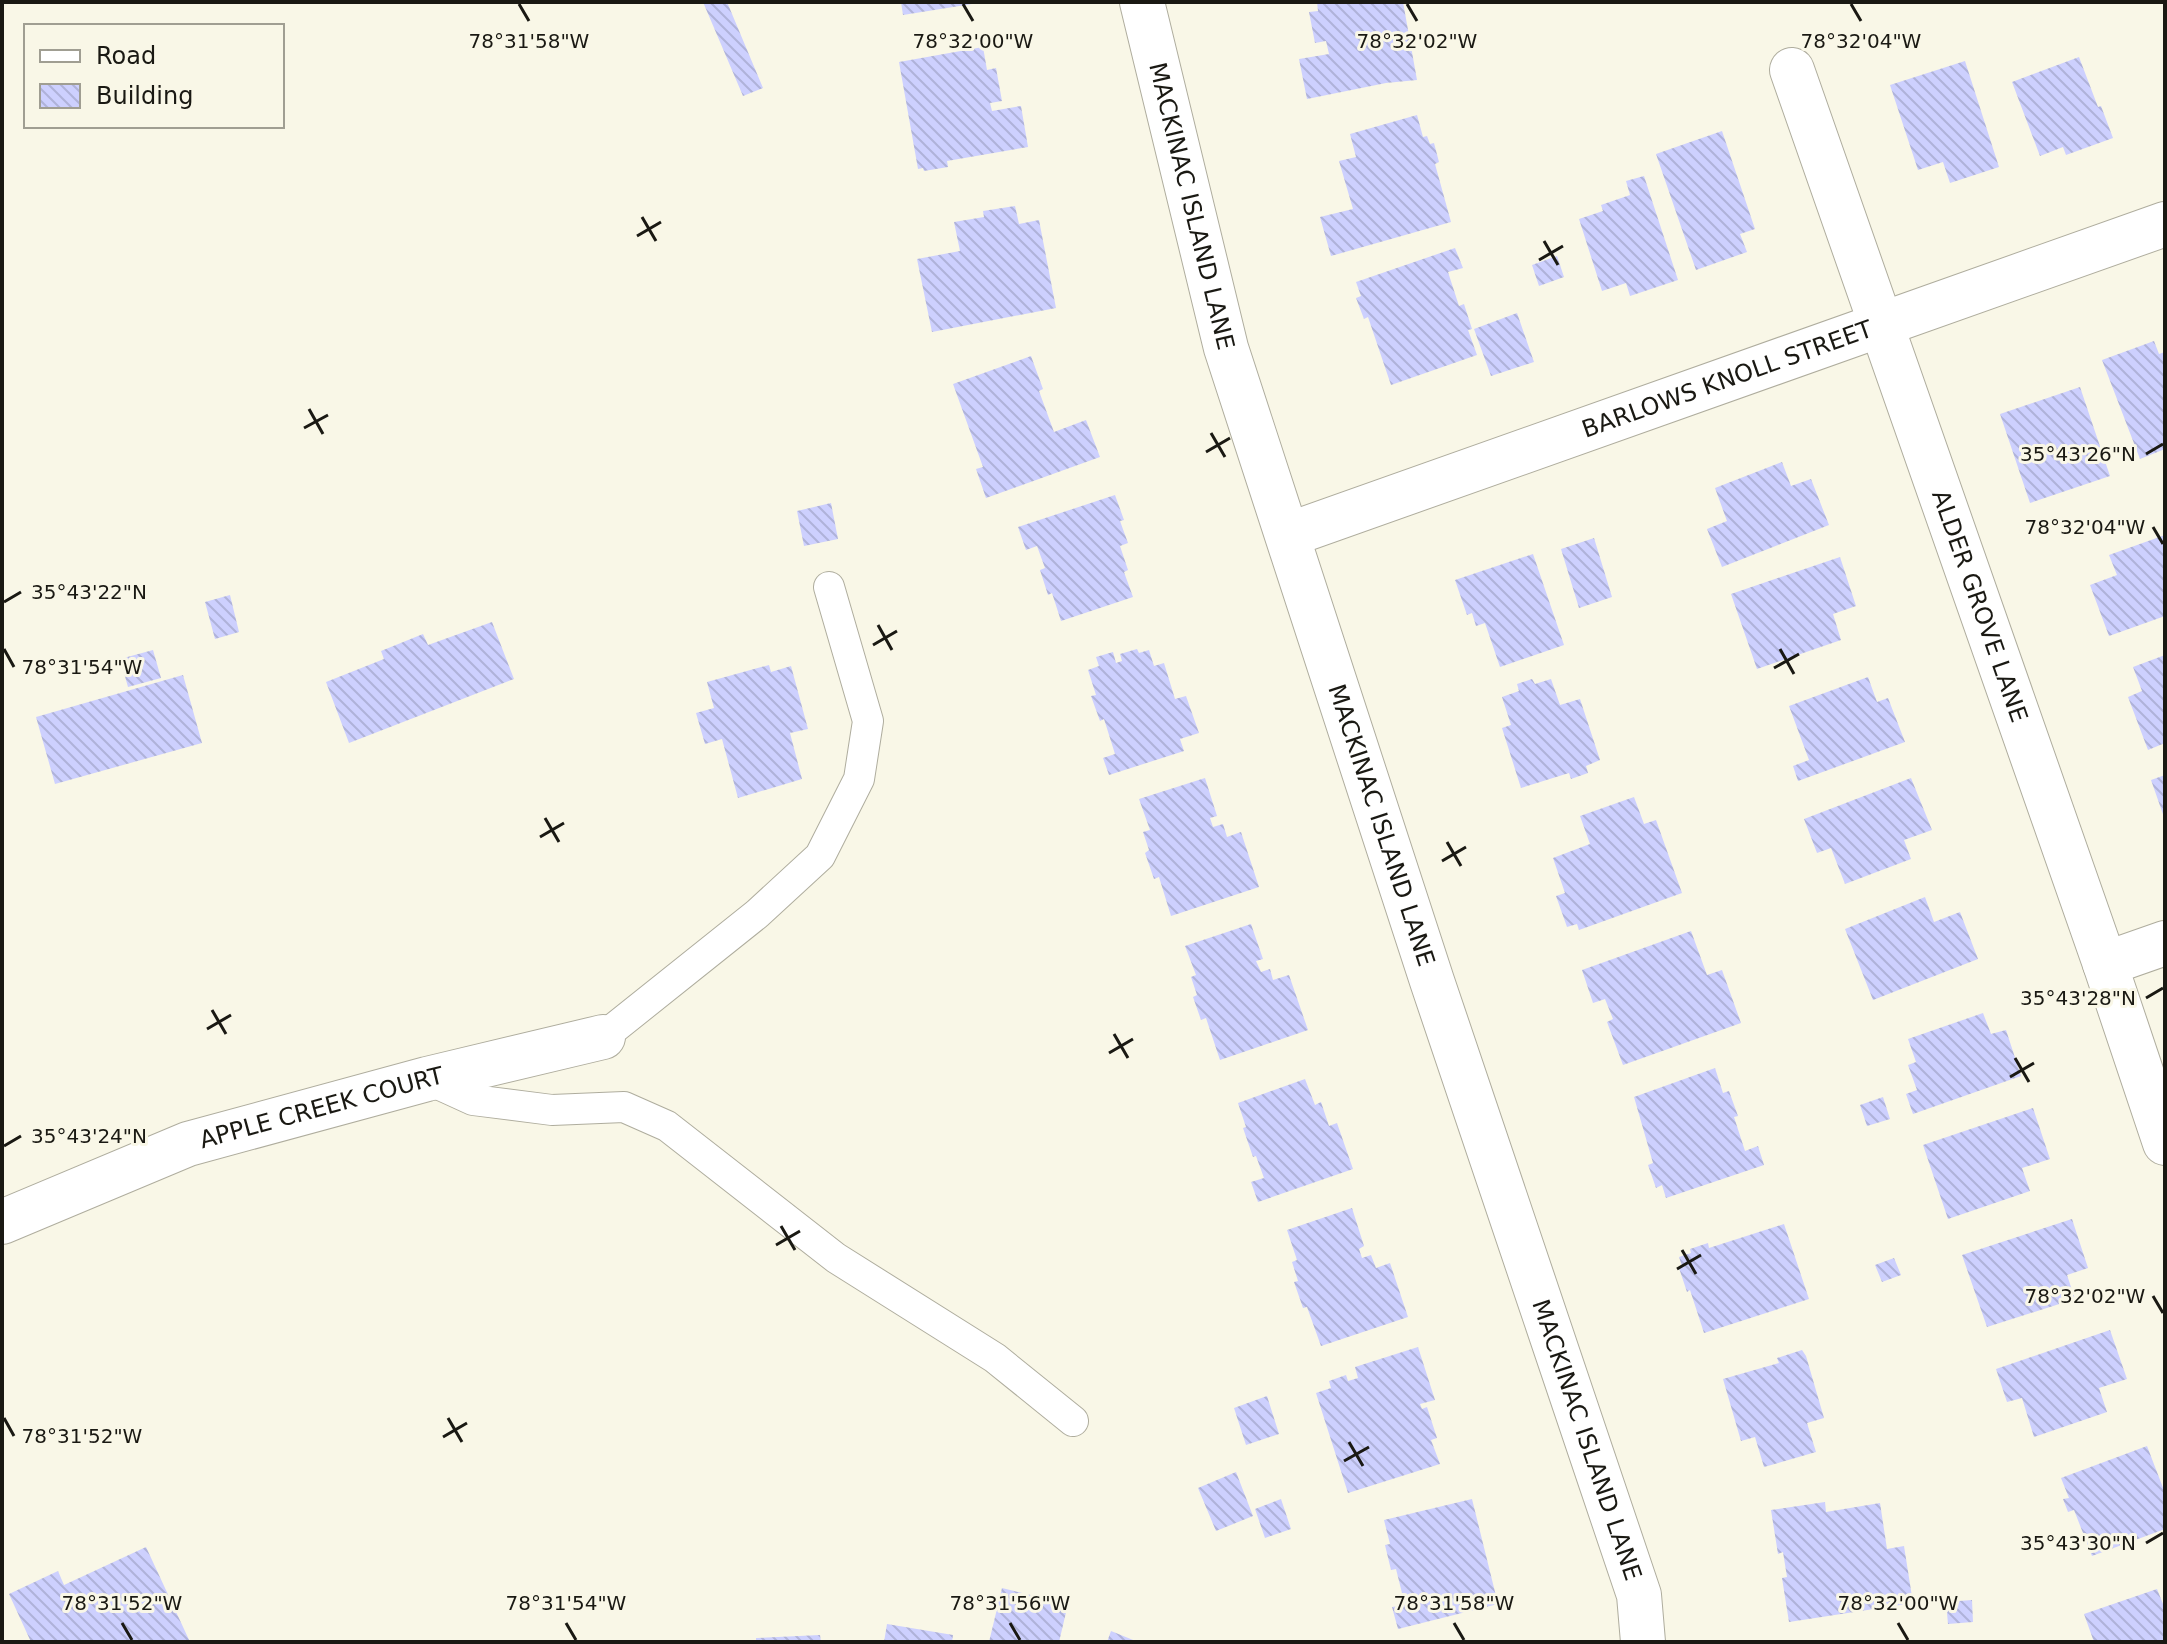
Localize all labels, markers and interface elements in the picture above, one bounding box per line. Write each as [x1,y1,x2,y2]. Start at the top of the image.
legend [24,24,284,128]
text: 78°31'58"W [469,29,590,53]
text: 78°32'00"W [913,29,1034,53]
text: 78°32'02"W [1357,29,1478,53]
text: 78°32'04"W [1801,29,1922,53]
text: Road [96,42,156,70]
street label: MACKINAC ISLAND LANE [1143,59,1240,353]
text: Building [96,82,193,110]
street label: BARLOWS KNOLL STREET [1578,315,1876,444]
text: 35°43'26"N [2020,442,2136,466]
street label: ALDER GROVE LANE [1926,486,2033,726]
text: 78°32'04"W [2025,515,2146,539]
text: 35°43'22"N [31,580,147,604]
text: 78°31'54"W [22,655,143,679]
street label: MACKINAC ISLAND LANE [1322,681,1440,970]
text: 35°43'28"N [2020,986,2136,1010]
street label: APPLE CREEK COURT [196,1061,447,1154]
text: 35°43'24"N [31,1124,147,1148]
text: 78°32'02"W [2025,1284,2146,1308]
street label: MACKINAC ISLAND LANE [1526,1296,1647,1584]
text: 78°31'52"W [22,1424,143,1448]
text: 35°43'30"N [2020,1531,2136,1555]
text: 78°31'52"W [62,1591,183,1615]
text: 78°31'54"W [506,1591,627,1615]
text: 78°31'56"W [950,1591,1071,1615]
text: 78°31'58"W [1394,1591,1515,1615]
text: 78°32'00"W [1838,1591,1959,1615]

